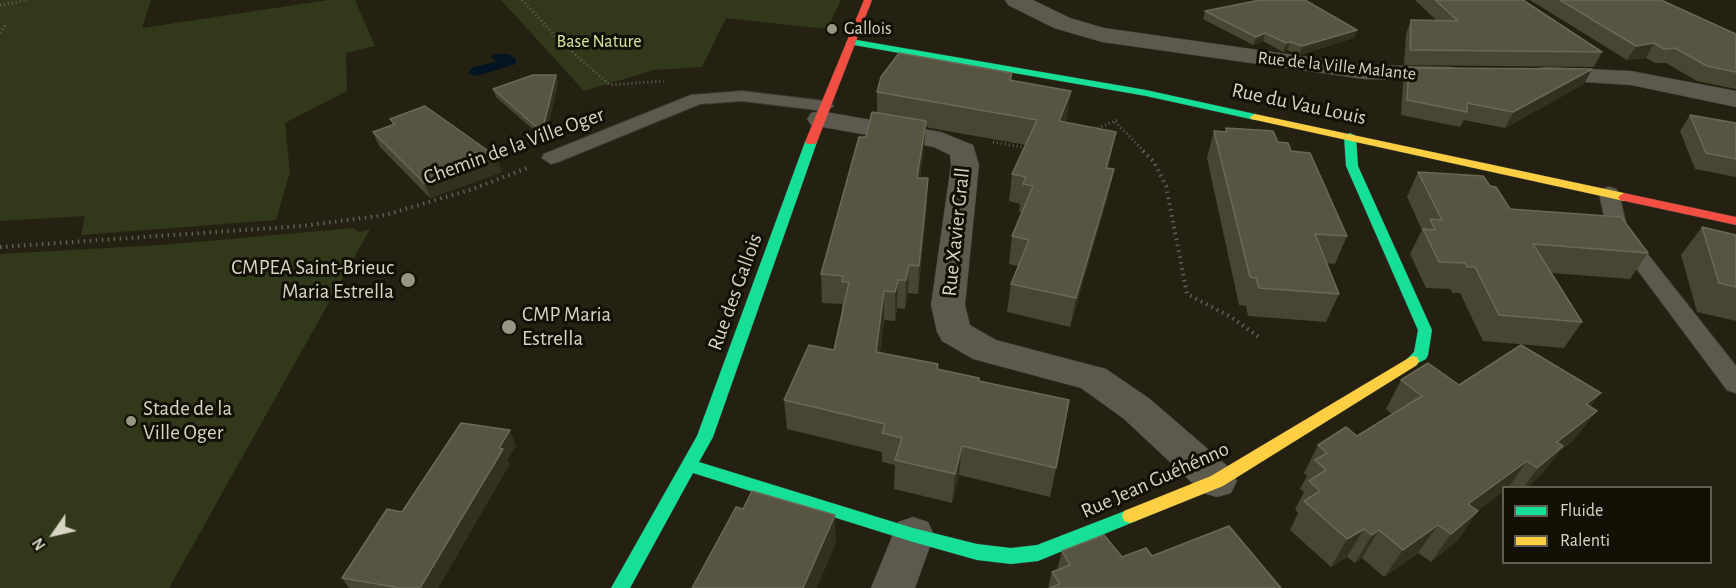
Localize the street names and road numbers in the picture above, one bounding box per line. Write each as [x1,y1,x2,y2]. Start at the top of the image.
street label: Rue de la Ville Malante [1257,47,1417,85]
street label: Rue du Vau Louis [1229,77,1369,131]
street label: Chemin de la Ville Oger [420,102,608,190]
street label: Rue Xavier Grall [937,166,975,298]
street label: Rue des Gallois [702,230,768,354]
street label: Rue Jean Guéhénno [1077,436,1233,524]

